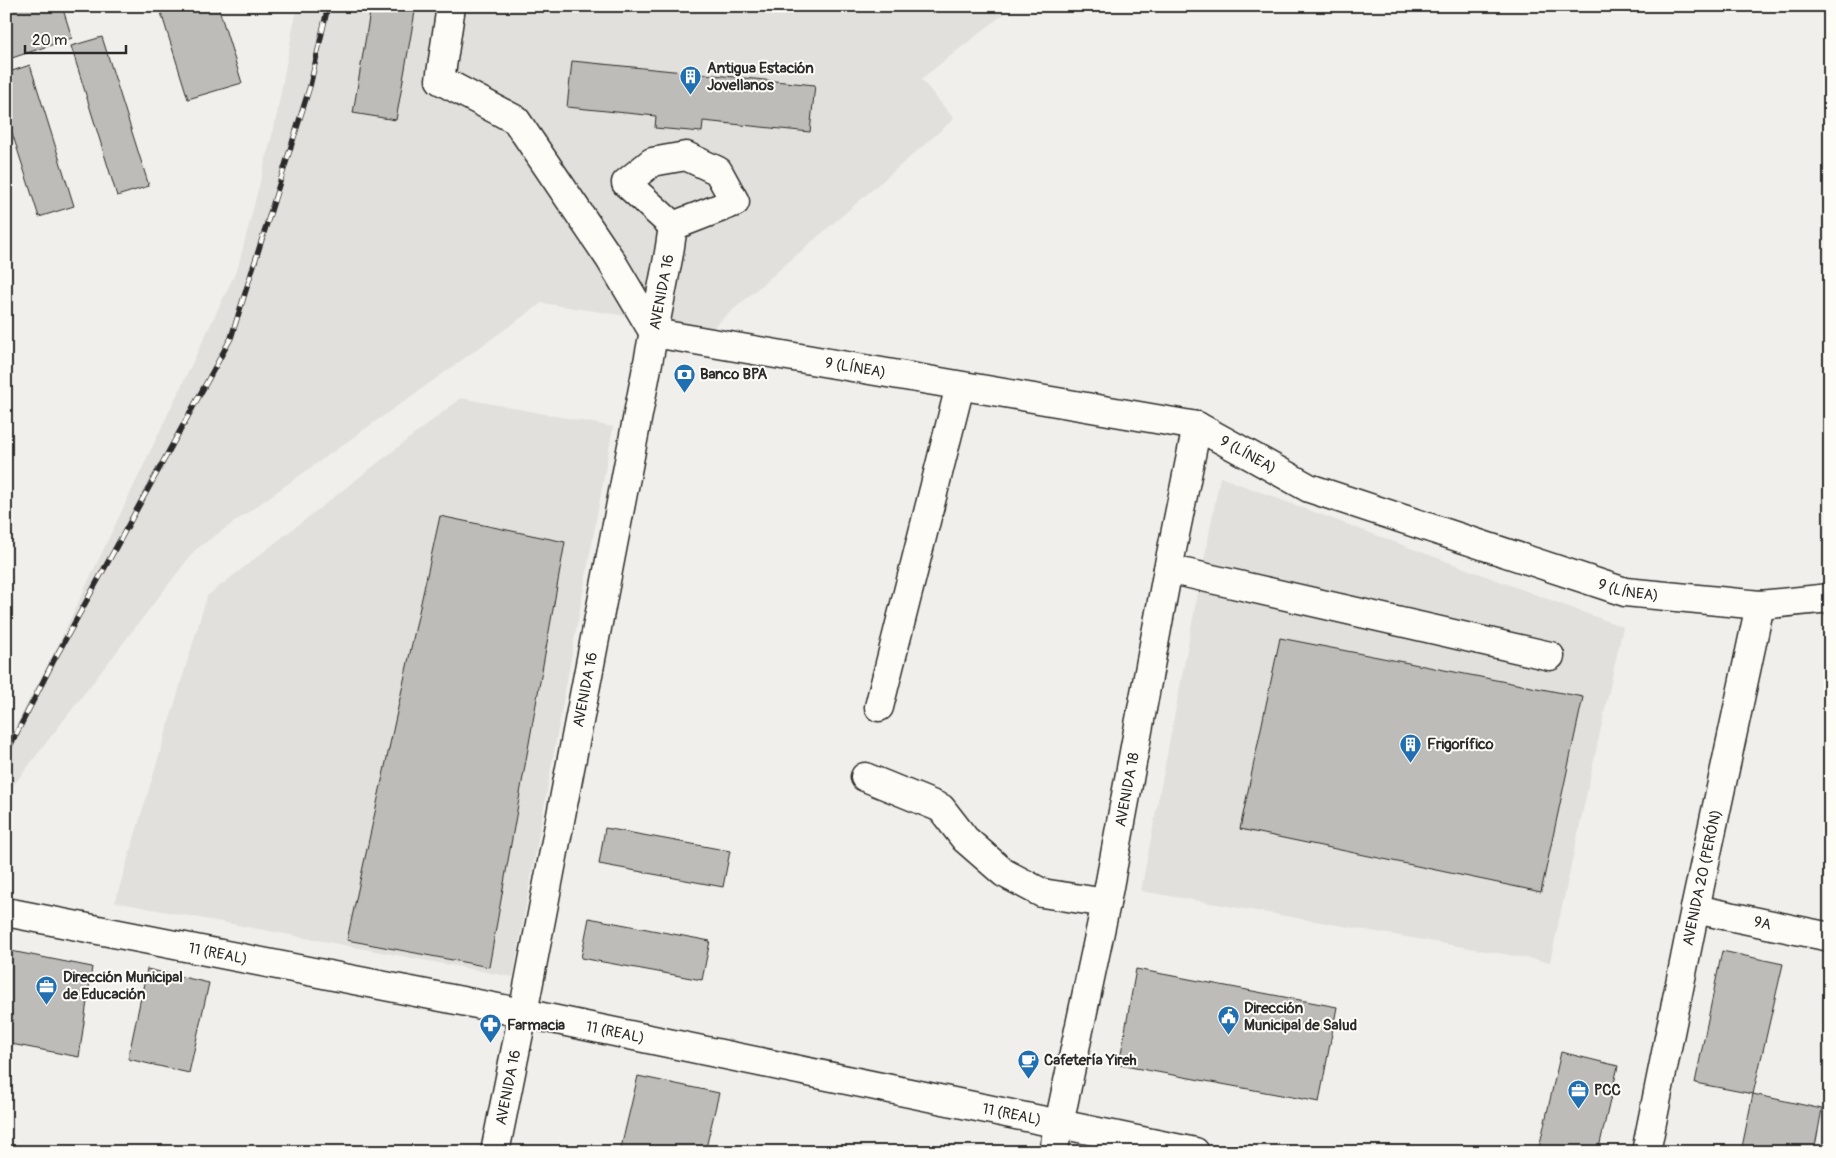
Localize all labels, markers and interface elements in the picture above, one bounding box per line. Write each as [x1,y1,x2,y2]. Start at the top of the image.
scale bar [25,22,126,54]
text: 20 m [32,31,67,50]
place label: Antigua Estación Jovellanos [707,59,814,95]
building icon: Antigua Estación Jovellanos [679,65,703,96]
street label: AVENIDA 16 [645,253,679,331]
street label: 9 (LÍNEA) [823,353,887,383]
bank icon: Banco BPA [672,362,696,393]
place label: Banco BPA [700,365,768,384]
street label: 9 (LÍNEA) [1216,432,1279,478]
street label: 9 (LÍNEA) [1595,575,1659,605]
street label: AVENIDA 16 [569,651,602,729]
building icon: Frigorífico [1399,732,1423,763]
place label: Frigorífico [1427,735,1494,754]
street label: AVENIDA 18 [1111,751,1144,828]
street label: AVENIDA 20 (PERÓN) [1679,808,1726,947]
street label: 9A [1752,912,1773,935]
street label: 11 (REAL) [187,939,249,969]
place label: Dirección Municipal de Educación [63,968,183,1004]
office icon: Dirección Municipal de Educación [35,974,59,1005]
place label: Dirección Municipal de Salud [1244,999,1357,1035]
public building icon: Dirección Municipal de Salud [1216,1005,1240,1036]
pharmacy icon: Farmacia [479,1013,503,1044]
place label: Farmacia [507,1016,565,1035]
street label: 11 (REAL) [584,1017,646,1048]
street label: AVENIDA 16 [492,1048,525,1127]
cafe icon: Cafetería Yireh [1016,1048,1040,1079]
place label: Cafetería Yireh [1044,1051,1137,1070]
office icon: PCC [1566,1078,1590,1109]
place label: PCC [1594,1081,1621,1100]
street label: 11 (REAL) [981,1099,1043,1130]

